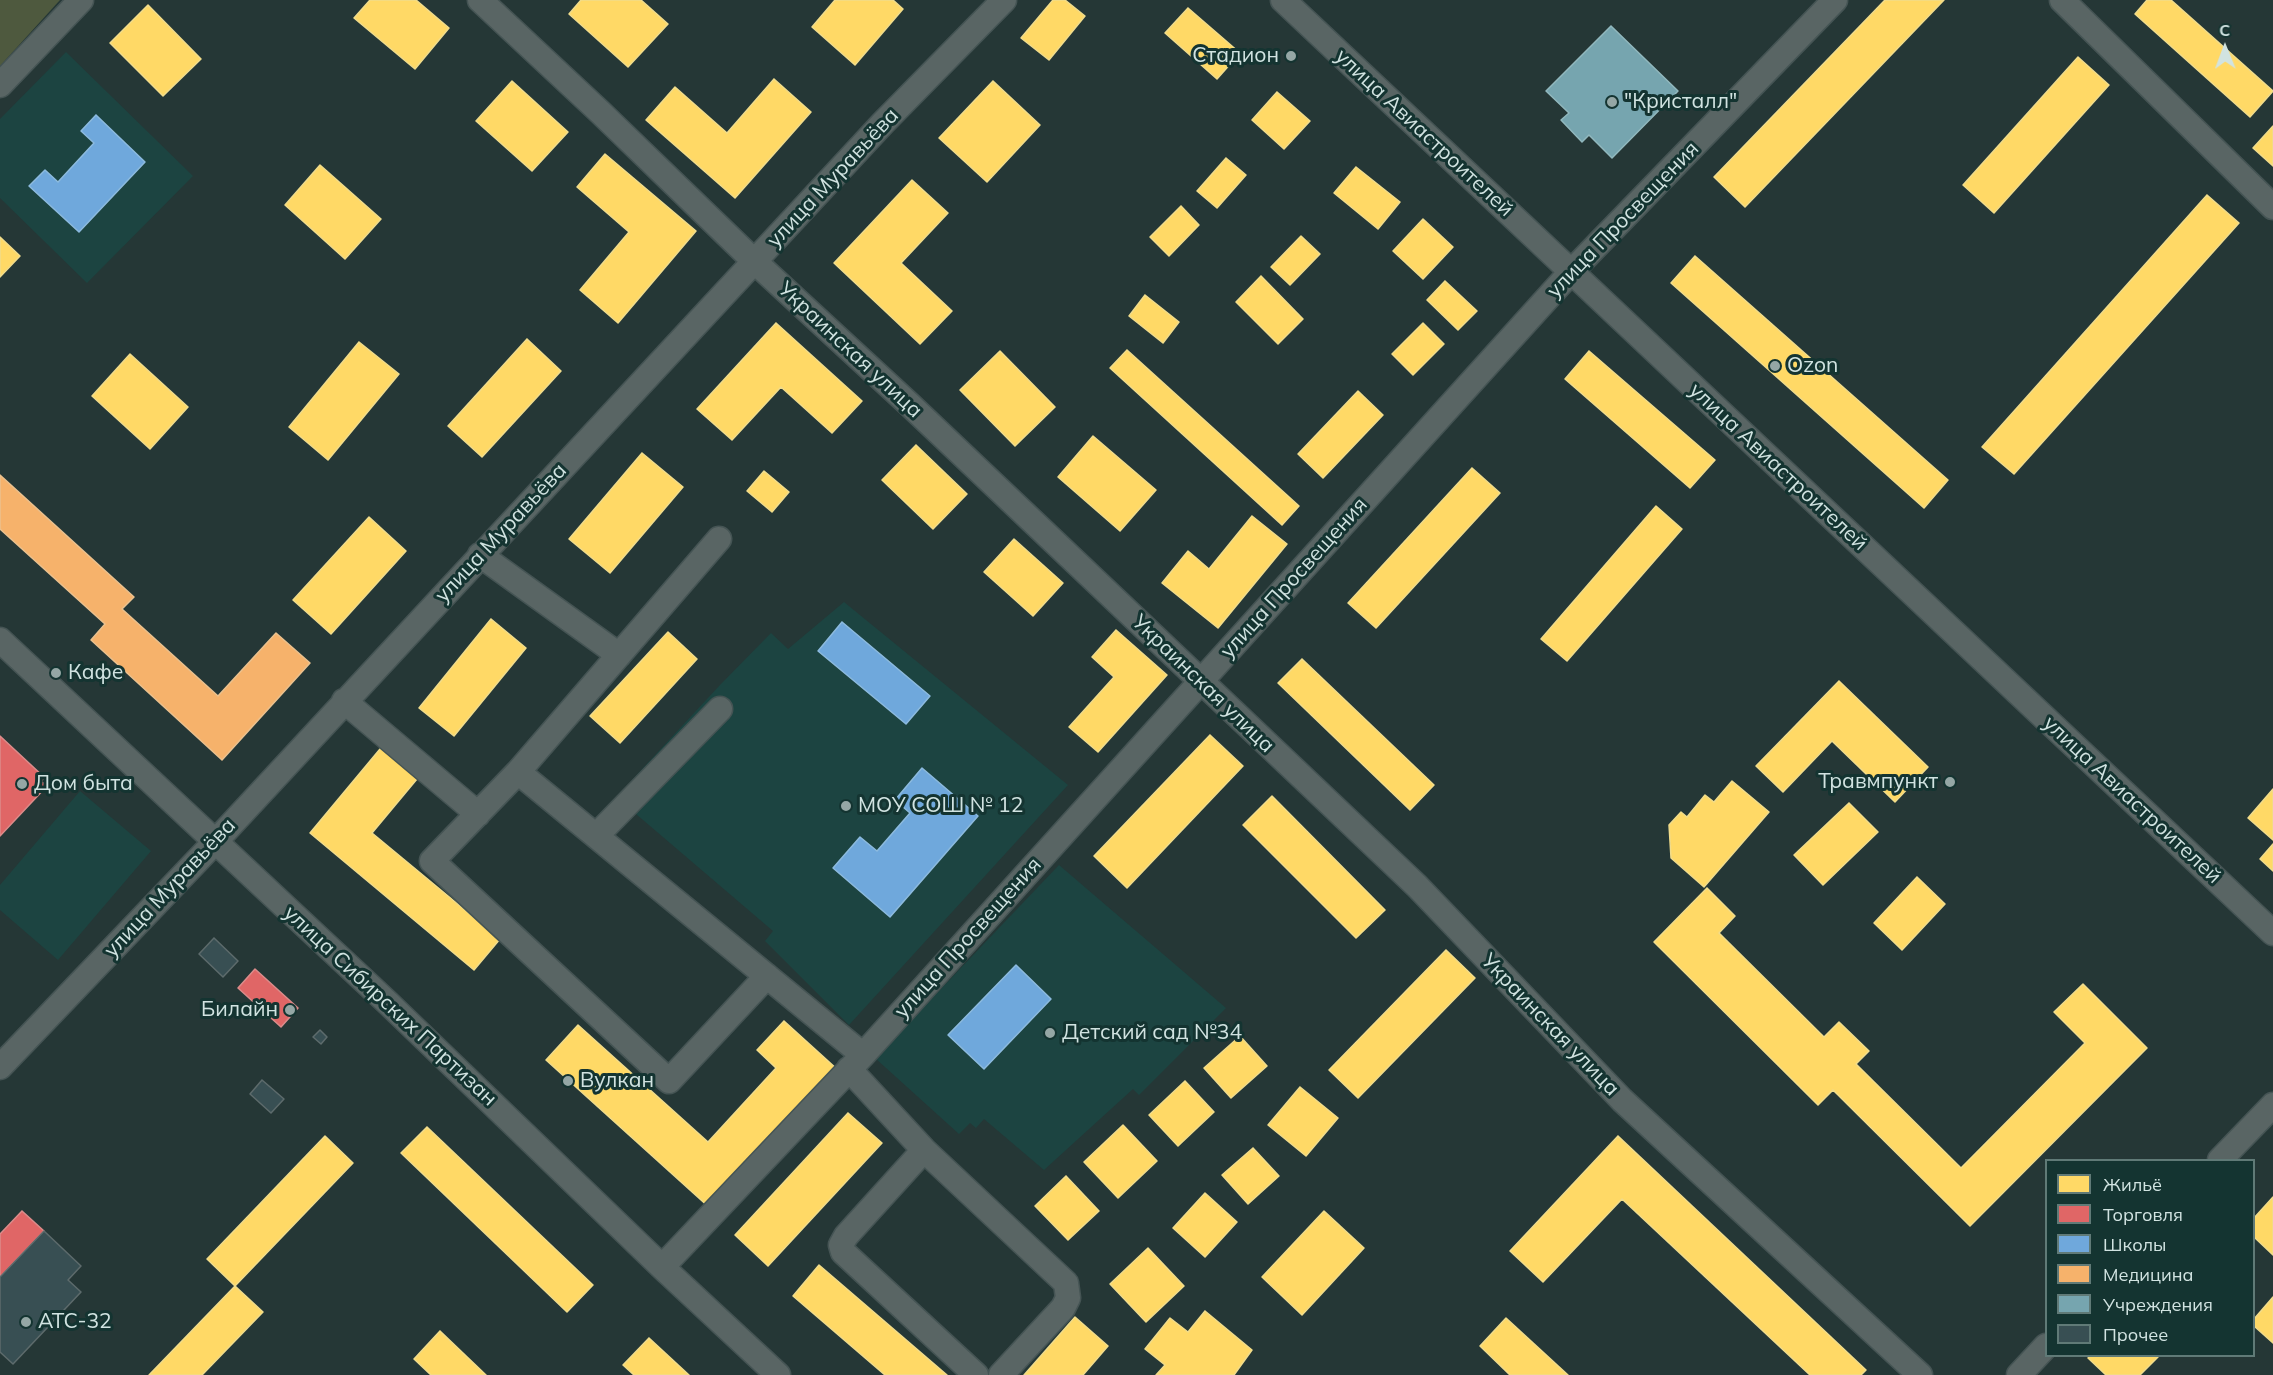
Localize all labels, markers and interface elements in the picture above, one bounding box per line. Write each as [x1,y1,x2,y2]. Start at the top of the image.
north arrow [2195,18,2255,78]
text: С [2219,20,2230,40]
place label: Стадион [1192,43,1279,69]
street label: улица Авиастроителей [1330,44,1518,222]
marker: Стадион [1284,49,1298,63]
place label: "Кристалл" [1624,89,1737,115]
marker: "Кристалл" [1605,95,1619,109]
street label: улица Муравьёва [762,103,904,253]
street label: улица Просвещения [1542,137,1704,303]
street label: Украинская улица [773,277,927,423]
place label: Ozon [1787,353,1838,379]
marker: Ozon [1768,359,1782,373]
street label: улица Авиастроителей [1684,378,1872,556]
street label: улица Муравьёва [430,458,572,608]
street label: улица Просвещения [1215,492,1373,664]
street label: Украинская улица [1127,610,1279,758]
place label: Кафе [68,660,123,686]
marker: Кафе [49,666,63,680]
street label: улица Авиастроителей [2038,711,2226,889]
place label: Травмпункт [1818,769,1938,795]
place label: Дом быта [34,771,133,797]
marker: Травмпункт [1943,775,1957,789]
marker: Дом быта [15,777,29,791]
place label: МОУ СОШ № 12 [858,793,1023,819]
marker: МОУ СОШ № 12 [839,799,853,813]
street label: улица Муравьёва [99,813,241,963]
street label: улица Просвещения [889,852,1047,1024]
street label: улица Сибирских Партизан [278,901,502,1111]
street label: Украинская улица [1476,949,1624,1101]
place label: Билайн [201,997,278,1023]
marker: Билайн [283,1003,297,1017]
place label: Детский сад №34 [1062,1020,1242,1046]
marker: Детский сад №34 [1043,1026,1057,1040]
place label: Вулкан [580,1068,654,1094]
marker: Вулкан [561,1074,575,1088]
legend [2045,1159,2255,1357]
text: Жильё [2103,1173,2162,1196]
text: Торговля [2103,1203,2183,1226]
text: Школы [2103,1233,2166,1256]
text: Медицина [2103,1263,2194,1286]
text: Учреждения [2103,1293,2213,1316]
place label: АТС-32 [38,1309,112,1335]
marker: АТС-32 [19,1315,33,1329]
text: Прочее [2103,1323,2168,1346]

